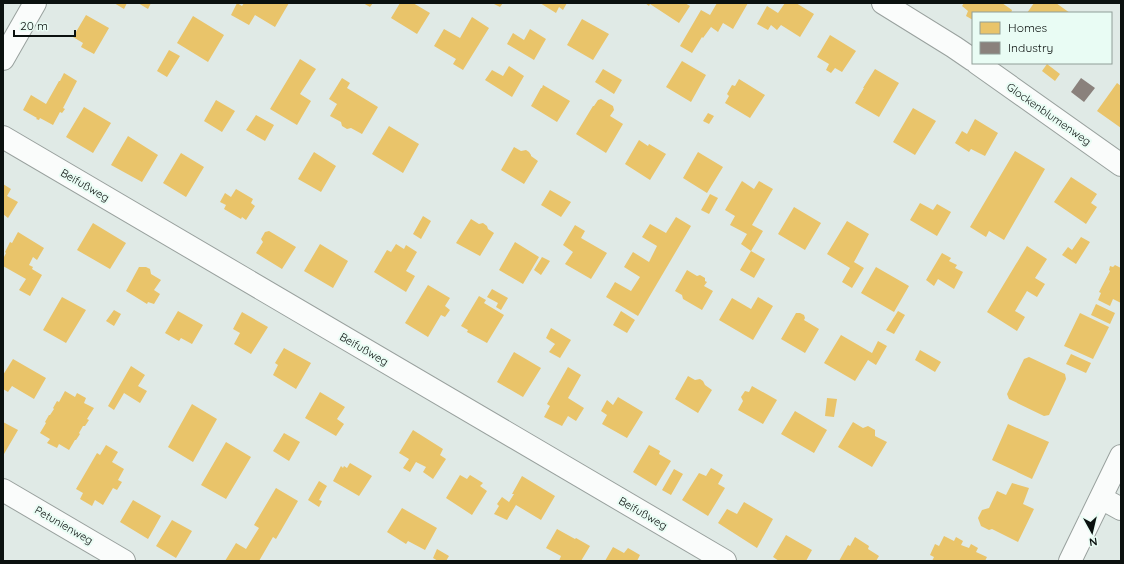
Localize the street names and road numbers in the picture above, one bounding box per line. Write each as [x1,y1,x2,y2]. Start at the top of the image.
street label: Glockenblumenweg [1004,80,1094,148]
street label: Beifußweg [58,165,112,205]
street label: Beifußweg [337,329,391,369]
street label: Beifußweg [616,493,670,533]
street label: Petunienweg [32,503,96,547]

